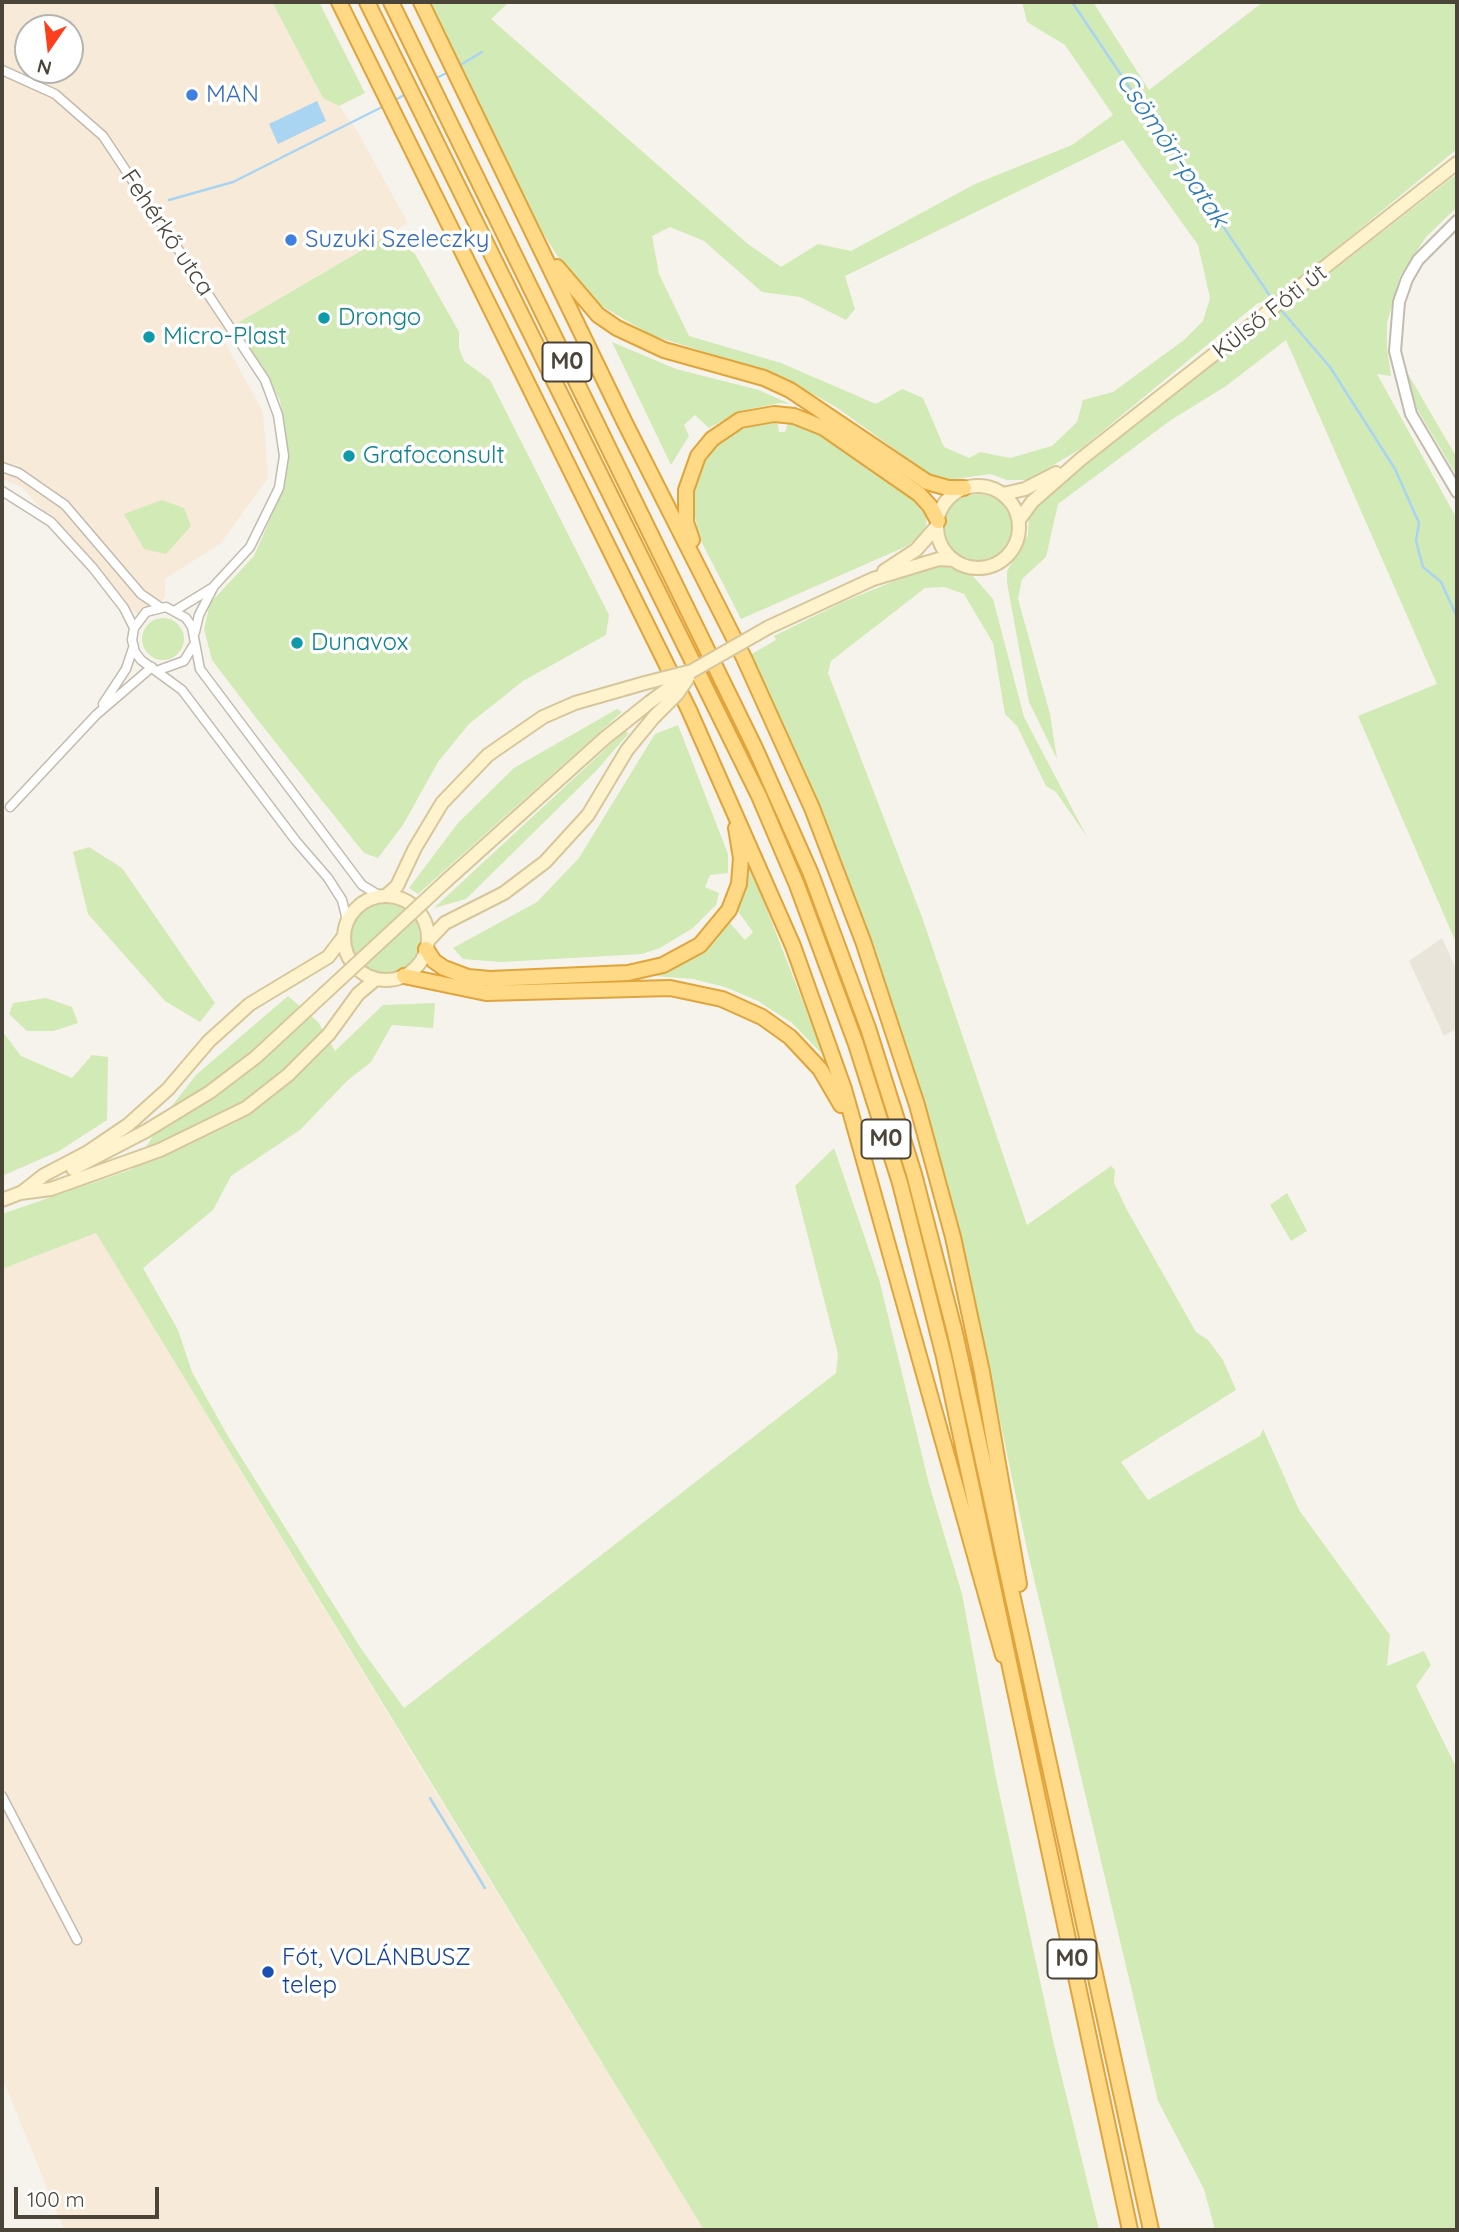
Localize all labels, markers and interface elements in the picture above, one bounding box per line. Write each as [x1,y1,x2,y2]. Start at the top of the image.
north arrow [14,14,84,84]
text: N [35,54,54,81]
water label: Csömöri-patak [1109,67,1235,233]
place label: MAN [206,81,259,109]
marker: MAN [184,87,200,103]
street label: Fehérkő utca [114,165,220,301]
place label: Suzuki Szeleczky [305,226,489,254]
marker: Suzuki Szeleczky [283,232,299,248]
street label: Külső Fóti út [1207,258,1333,366]
place label: Drongo [338,304,421,332]
marker: Drongo [316,310,332,326]
place label: Micro-Plast [163,323,287,351]
marker: Micro-Plast [141,329,157,345]
road number: M0 [542,342,592,382]
place label: Grafoconsult [363,442,505,470]
marker: Grafoconsult [341,448,357,464]
place label: Dunavox [311,629,408,657]
marker: Dunavox [289,635,305,651]
road number: M0 [862,1120,910,1158]
road number: M0 [1048,1940,1096,1978]
place label: Fót, VOLÁNBUSZ telep [282,1944,471,2000]
marker: Fót, VOLÁNBUSZ telep [260,1964,276,1980]
scale bar [18,2172,163,2216]
text: 100 m [27,2186,85,2212]

